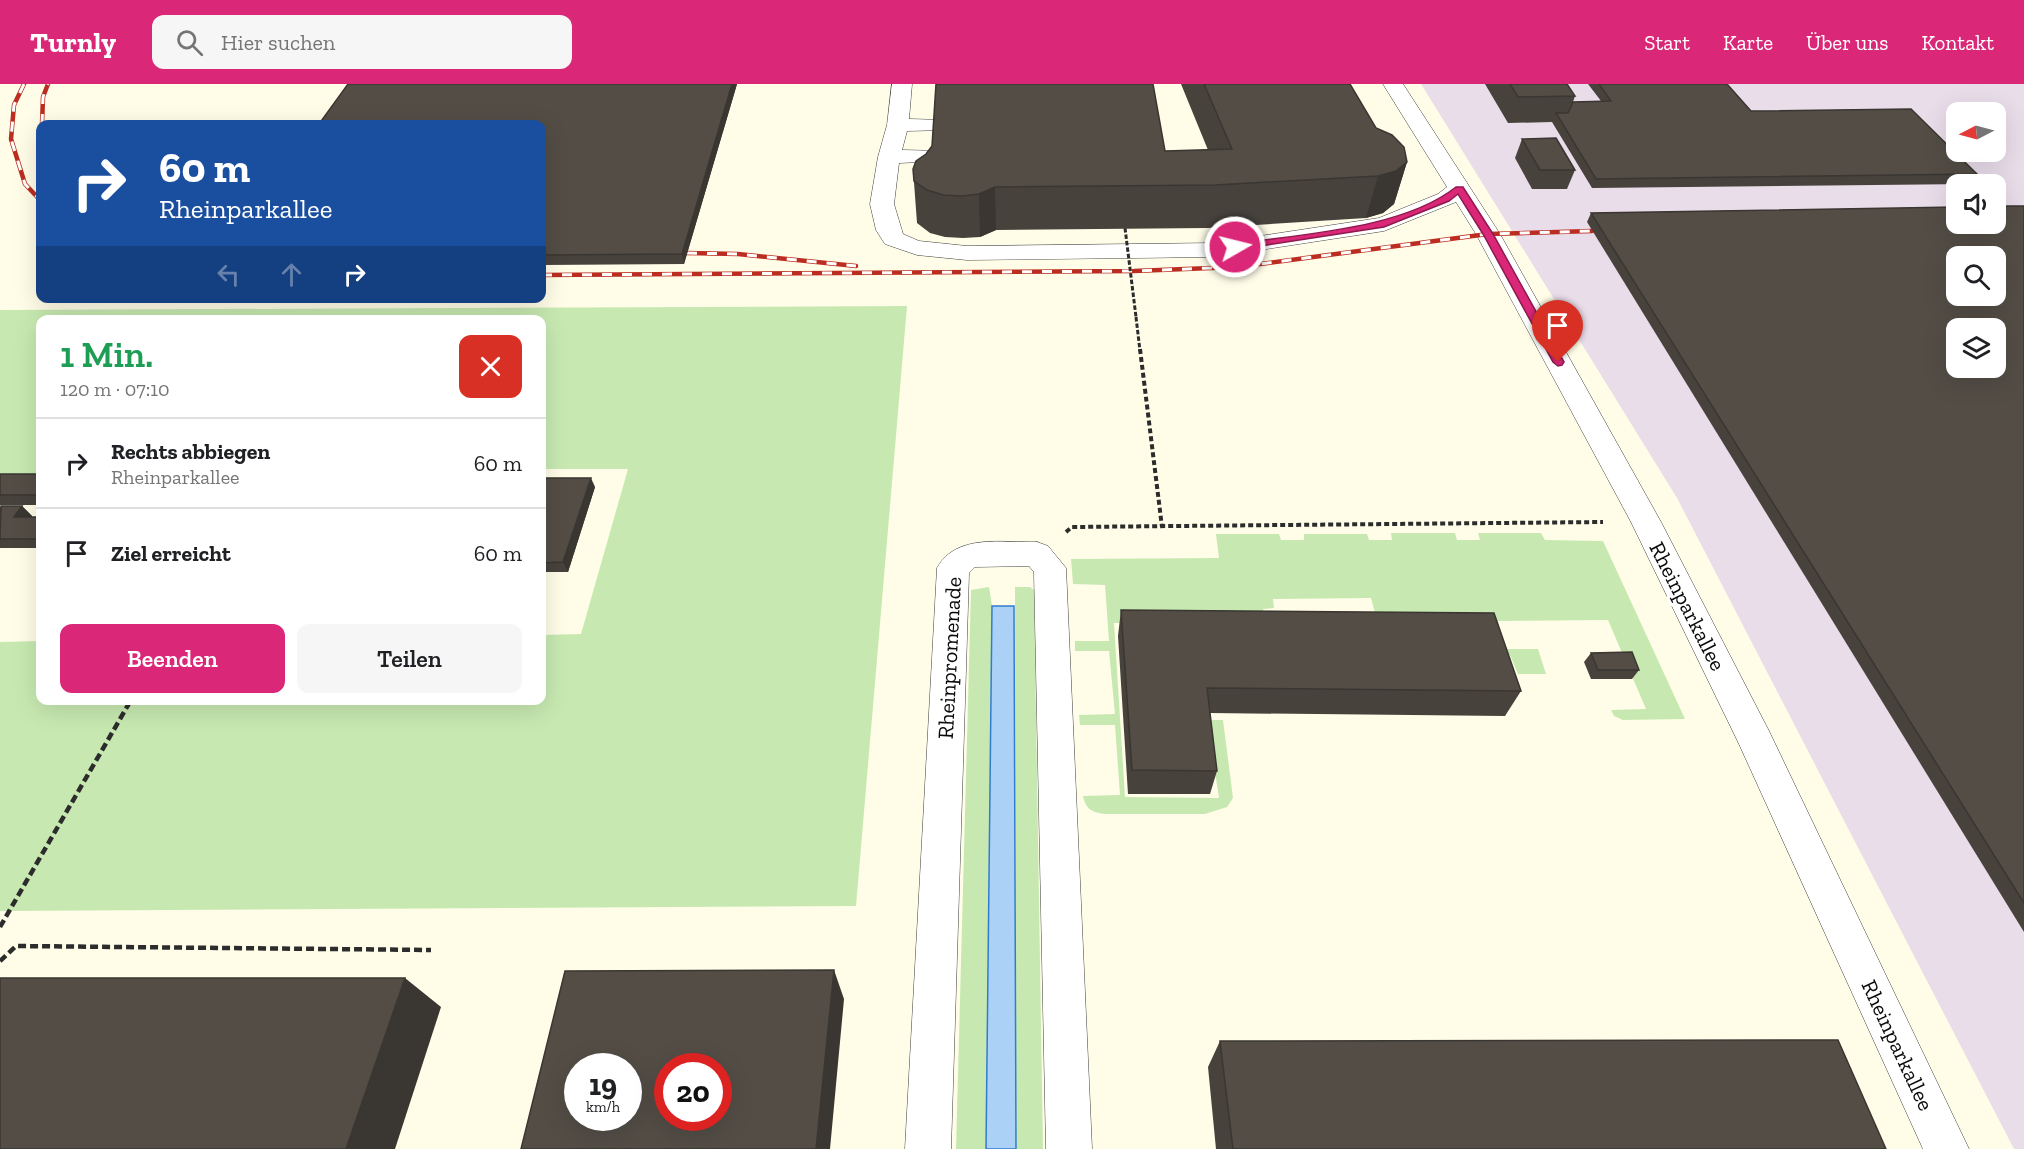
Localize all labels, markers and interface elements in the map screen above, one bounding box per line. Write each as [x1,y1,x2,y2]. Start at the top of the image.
search box [152,15,572,69]
text: Turnly [30,26,116,59]
icon: search [173,26,206,59]
text: Hier suchen [221,29,335,56]
text: Start [1644,30,1690,55]
text: Karte [1723,30,1773,55]
text: Über uns [1806,30,1888,55]
text: Kontakt [1921,30,1994,55]
north arrow [1946,102,2006,162]
map controls [1946,102,2006,378]
text: 60 m [159,142,250,193]
icon: right [60,144,138,222]
button: sound [1946,174,2006,234]
text: Rheinparkallee [159,193,332,225]
position arrow [1203,215,1267,279]
button: search [1946,246,2006,306]
icon: left [212,258,245,291]
icon: ahead [275,258,308,291]
icon: right [338,258,371,291]
pin [1532,300,1583,362]
icon: arrive [1541,309,1574,342]
button: layers [1946,318,2006,378]
text: 1 Min. [60,333,153,376]
button: close [459,335,522,398]
text: 120 m · 07:10 [60,377,169,401]
text: Rechts abbiegen [111,438,270,465]
icon: right [60,447,93,480]
text: 60 m [474,450,522,477]
text: Rheinparkallee [111,465,239,489]
icon: arrive [60,537,93,570]
street label: Rheinparkallee [1643,537,1732,675]
text: Ziel erreicht [111,540,231,567]
text: 60 m [474,540,522,567]
street label: Rheinpromenade [932,576,967,740]
button: Beenden [60,624,285,693]
button: Teilen [297,624,522,693]
street label: Rheinparkallee [1855,975,1940,1115]
speed limit sign: 20 [654,1053,732,1131]
text: 19 [589,1067,617,1103]
text: km/h [586,1098,620,1116]

